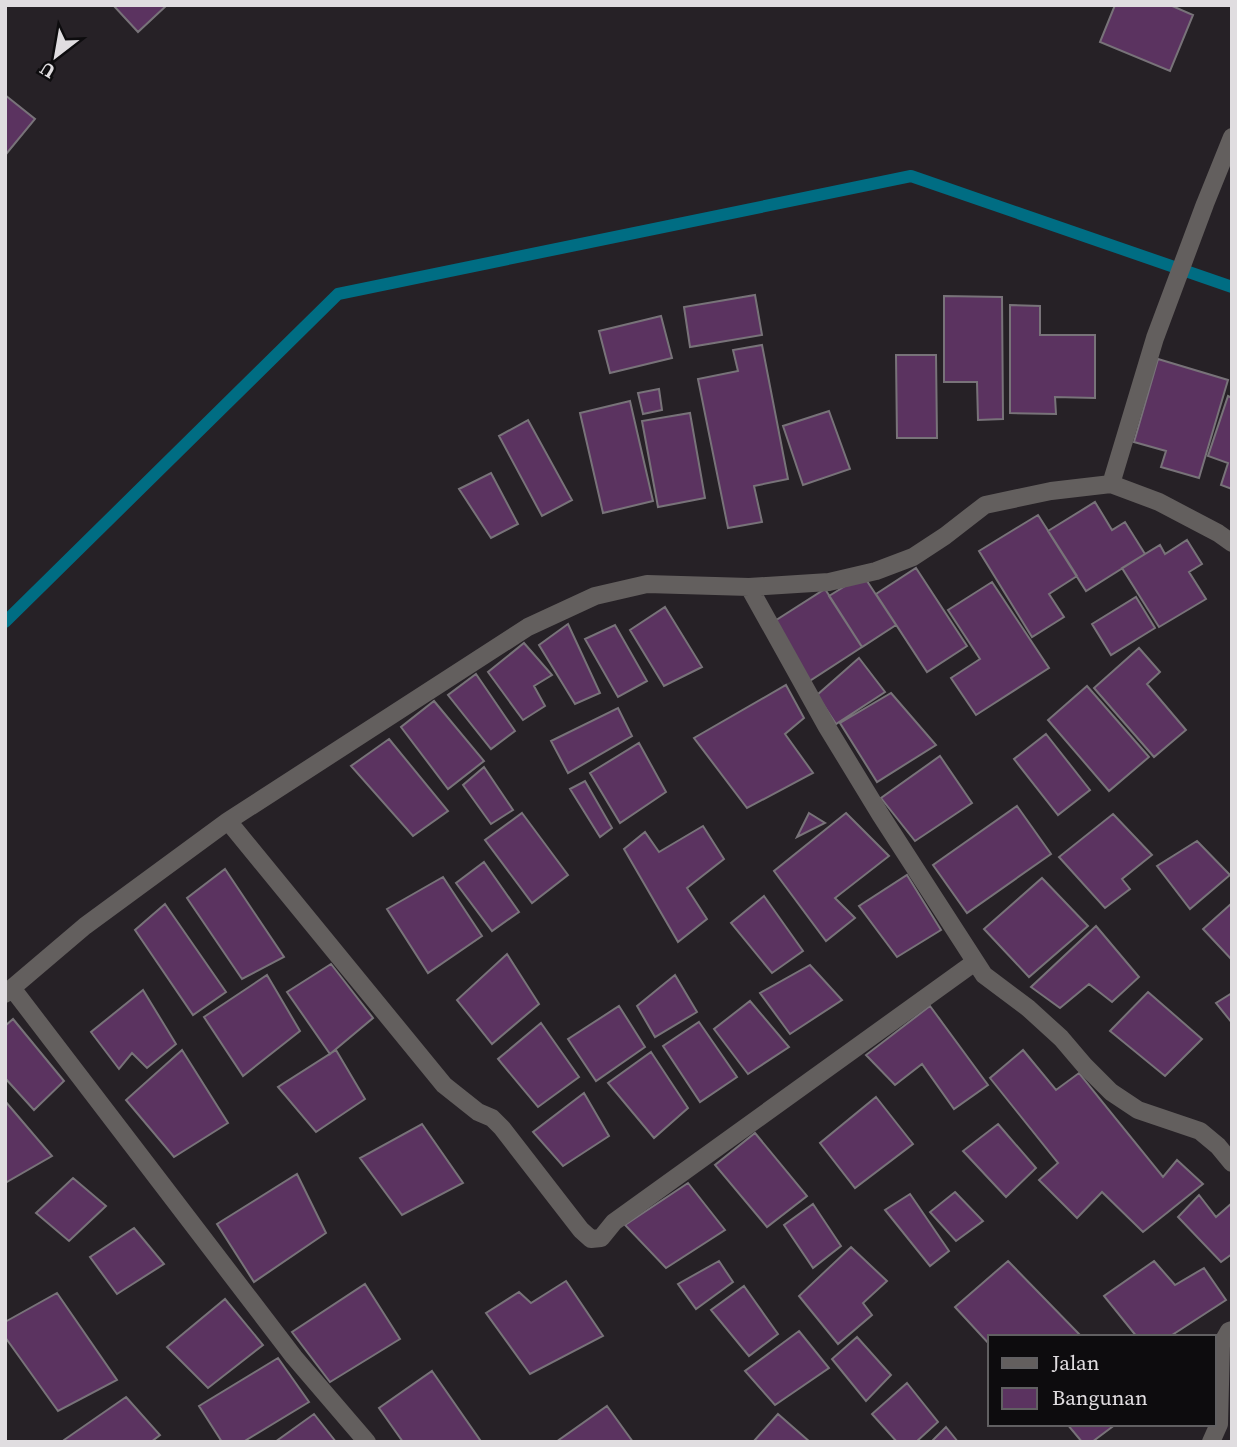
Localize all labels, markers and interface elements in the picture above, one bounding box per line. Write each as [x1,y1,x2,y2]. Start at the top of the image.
north arrow [21,21,91,91]
text: U [35,56,60,85]
legend [988,1335,1216,1426]
text: Jalan [1051,1348,1100,1377]
text: Bangunan [1052,1383,1148,1412]

